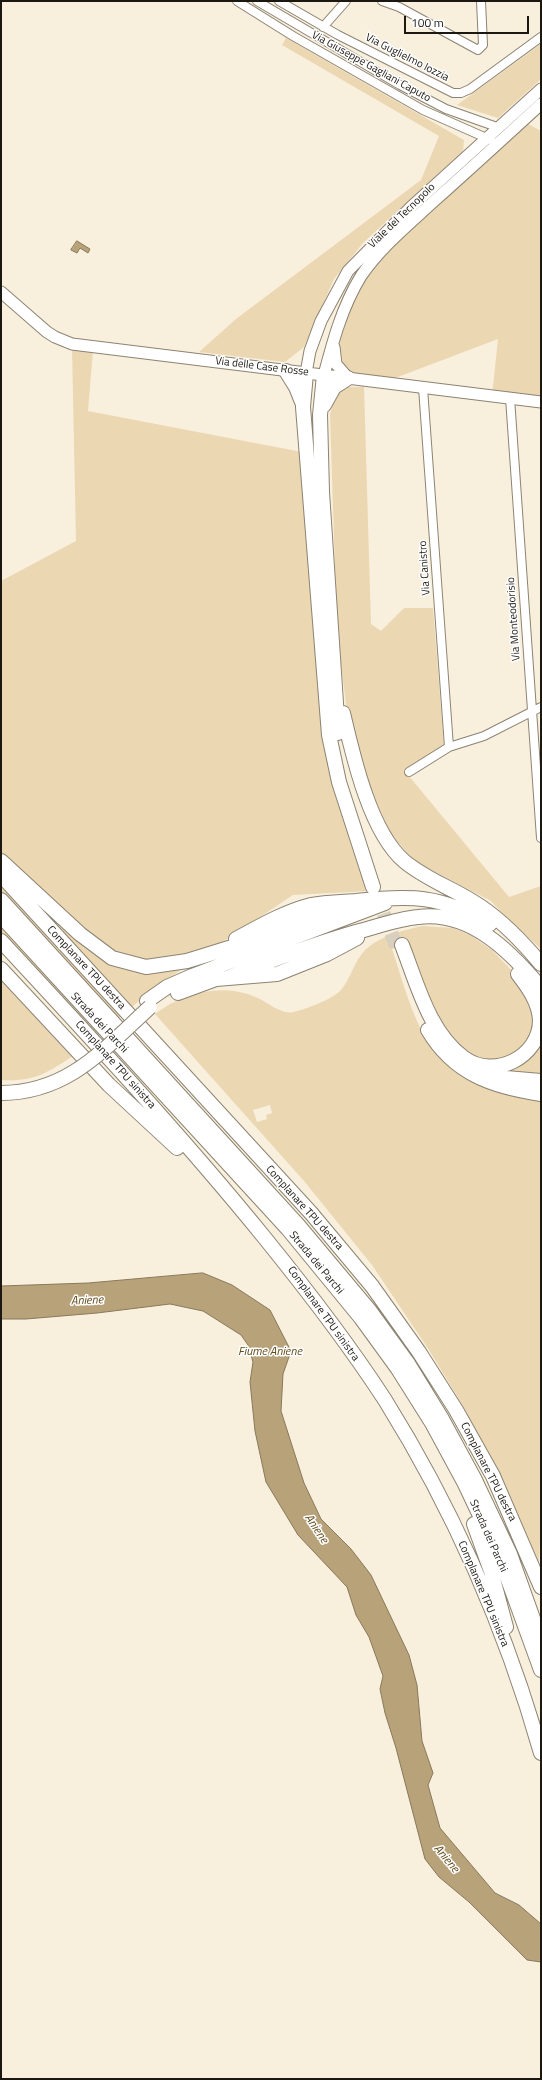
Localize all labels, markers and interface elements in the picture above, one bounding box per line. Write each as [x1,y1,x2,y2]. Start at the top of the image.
scale bar [406,8,531,34]
text: 100 m [411,13,444,32]
street label: Via Giuseppe Gagliani Caputo [309,29,433,105]
street label: Via Guglielmo Iozzia [363,31,451,85]
street label: Viale del Tecnopolo [366,181,438,251]
street label: Via delle Case Rosse [215,355,309,379]
street label: Via Canistro [416,540,434,596]
street label: Via Monteodorisio [504,577,524,661]
street label: Complanare TPU destra [44,924,128,1012]
street label: Strada dei Parchi [68,990,130,1056]
street label: Complanare TPU sinistra [72,1018,158,1112]
street label: Complanare TPU destra [263,1163,345,1253]
street label: Strada dei Parchi [286,1229,346,1297]
street label: Complanare TPU sinistra [284,1264,362,1364]
water label: Aniene [71,1293,103,1309]
water label: Fiume Aniene [238,1345,302,1359]
street label: Complanare TPU destra [457,1420,519,1524]
street label: Strada dei Parchi [466,1498,510,1574]
water label: Aniene [301,1512,331,1546]
street label: Complanare TPU sinistra [455,1539,511,1649]
water label: Aniene [430,1842,462,1876]

